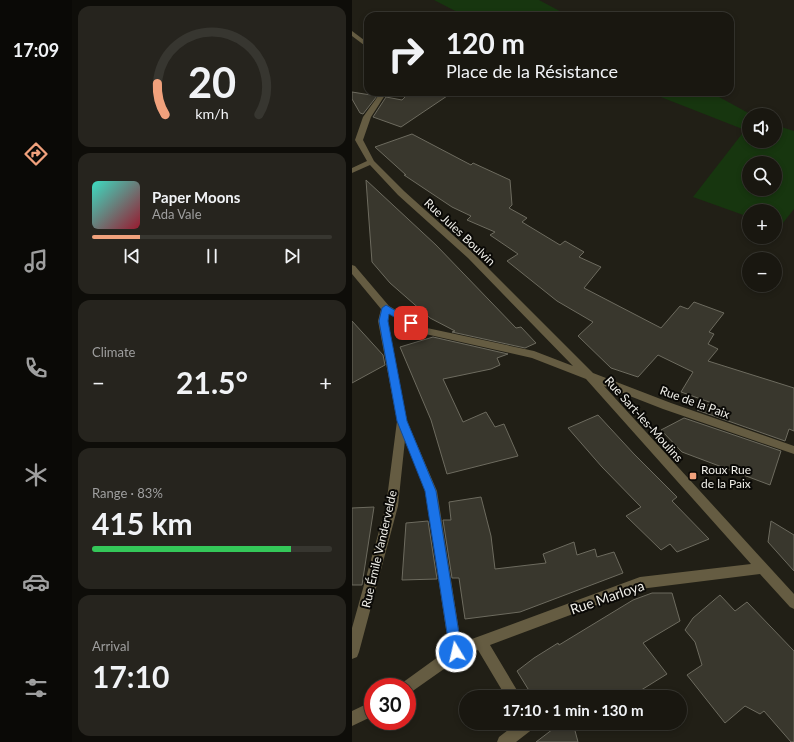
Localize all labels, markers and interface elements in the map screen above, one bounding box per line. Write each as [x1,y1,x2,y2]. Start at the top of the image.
text: 120 m [446,26,525,60]
icon: right [380,28,432,80]
text: 17:09 [13,39,59,61]
text: 20 [188,56,236,106]
text: Place de la Résistance [446,60,618,82]
text: km/h [195,104,229,121]
map controls [742,108,782,292]
button: sound [742,108,782,148]
icon: directions [22,140,50,168]
button: search [742,156,782,196]
text: Paper Moons [152,188,240,206]
street label: Rue Jules Boulvin [421,195,499,269]
button: + [742,204,782,244]
text: Ada Vale [152,206,202,222]
icon: previous [121,245,143,267]
icon: pause [201,245,223,267]
icon: next [281,245,303,267]
icon: music [22,247,50,275]
button: − [742,252,782,292]
pin [394,306,428,340]
icon: arrive [400,312,422,334]
text: Climate [92,344,135,360]
icon: phone [22,354,50,382]
text: 21.5° [176,364,248,400]
text: − [92,369,105,396]
text: + [319,369,332,396]
street label: Rue Sart-les-Moulins [602,373,686,465]
street label: Rue de la Paix [658,382,732,422]
icon: climate [22,461,50,489]
place label: Roux Rue de la Paix [701,462,751,491]
marker: Roux Rue de la Paix [688,471,698,481]
text: Range · 83% [92,485,163,501]
street label: Rue Émile Vandervelde [358,489,400,609]
text: 415 km [92,505,193,541]
icon: car [22,568,50,596]
street label: Rue Marloya [568,576,646,618]
position arrow [435,631,477,673]
text: Arrival [92,638,129,654]
text: 17:10 [92,658,169,694]
icon: filters [22,674,50,702]
speed limit sign: 30 [364,678,416,730]
text: 17:10 · 1 min · 130 m [503,701,643,719]

